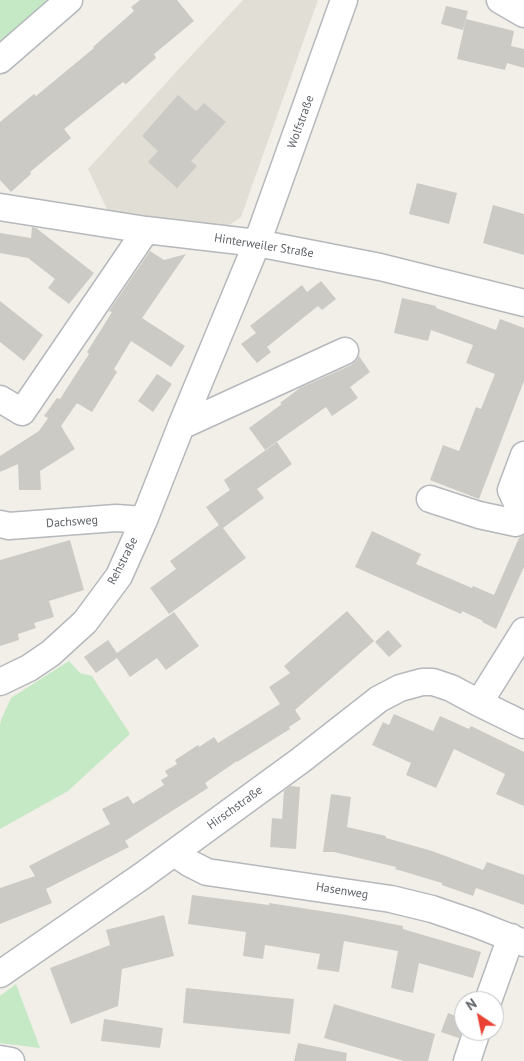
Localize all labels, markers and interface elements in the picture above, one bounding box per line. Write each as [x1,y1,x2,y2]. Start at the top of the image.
street label: Wolfstraße [285,93,317,151]
street label: Hinterweiler Straße [213,231,315,261]
street label: Dachsweg [46,513,98,531]
street label: Rehstraße [105,535,141,587]
street label: Hirschstraße [205,783,265,833]
street label: Hasenweg [315,880,369,902]
north arrow [454,991,504,1041]
text: N [462,994,480,1014]

